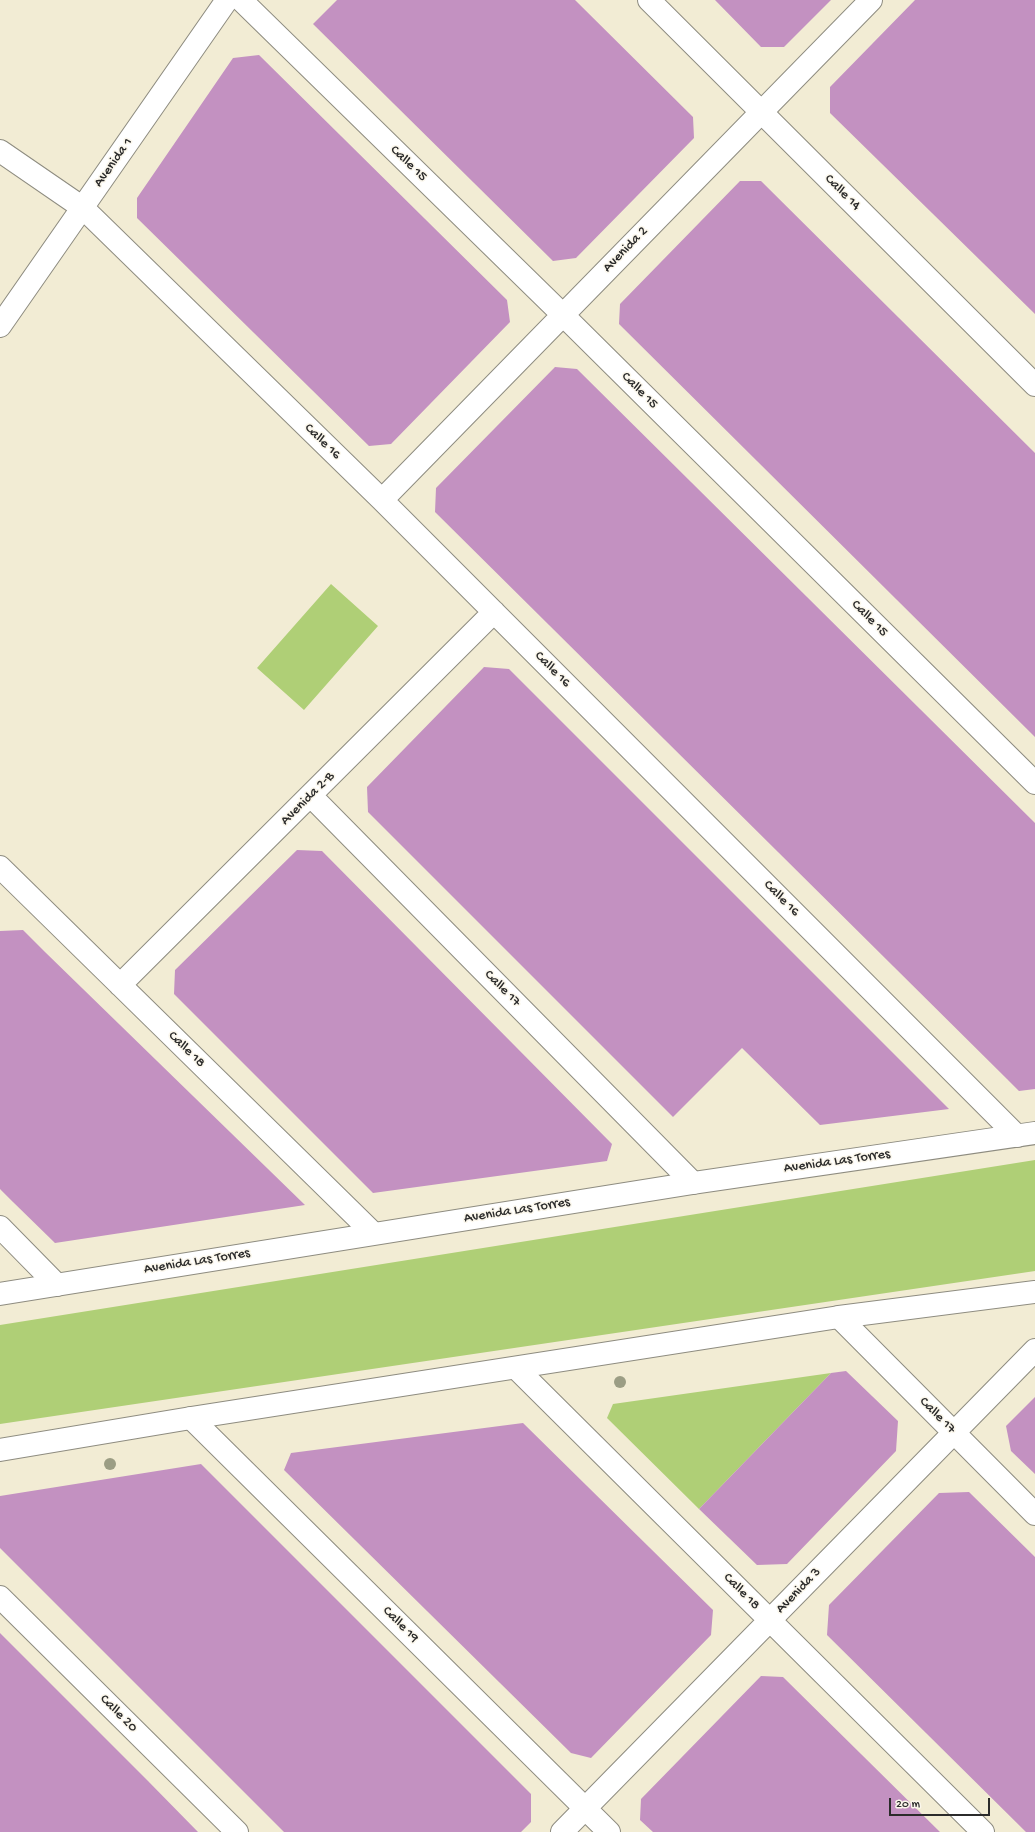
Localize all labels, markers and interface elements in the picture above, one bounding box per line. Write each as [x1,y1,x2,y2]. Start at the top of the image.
street label: Avenida 1 [91,135,137,191]
street label: Calle 15 [386,142,430,186]
street label: Calle 14 [820,171,864,215]
street label: Avenida 2 [600,223,652,277]
street label: Calle 15 [617,369,661,413]
street label: Calle 16 [300,420,344,464]
street label: Calle 15 [847,597,891,641]
street label: Calle 16 [530,648,574,692]
street label: Avenida 2-B [278,769,338,829]
street label: Calle 16 [759,877,803,921]
street label: Calle 17 [480,967,524,1011]
street label: Calle 18 [164,1028,208,1072]
street label: Avenida Las Torres [783,1146,891,1178]
street label: Avenida Las Torres [463,1194,571,1228]
street label: Avenida Las Torres [143,1245,251,1279]
street label: Calle 17 [915,1394,959,1438]
street label: Avenida 3 [773,1564,825,1618]
street label: Calle 18 [719,1570,763,1614]
street label: Calle 19 [378,1603,422,1647]
street label: Calle 20 [95,1691,141,1737]
scale bar [891,1790,992,1816]
text: 20 m [896,1798,920,1812]

